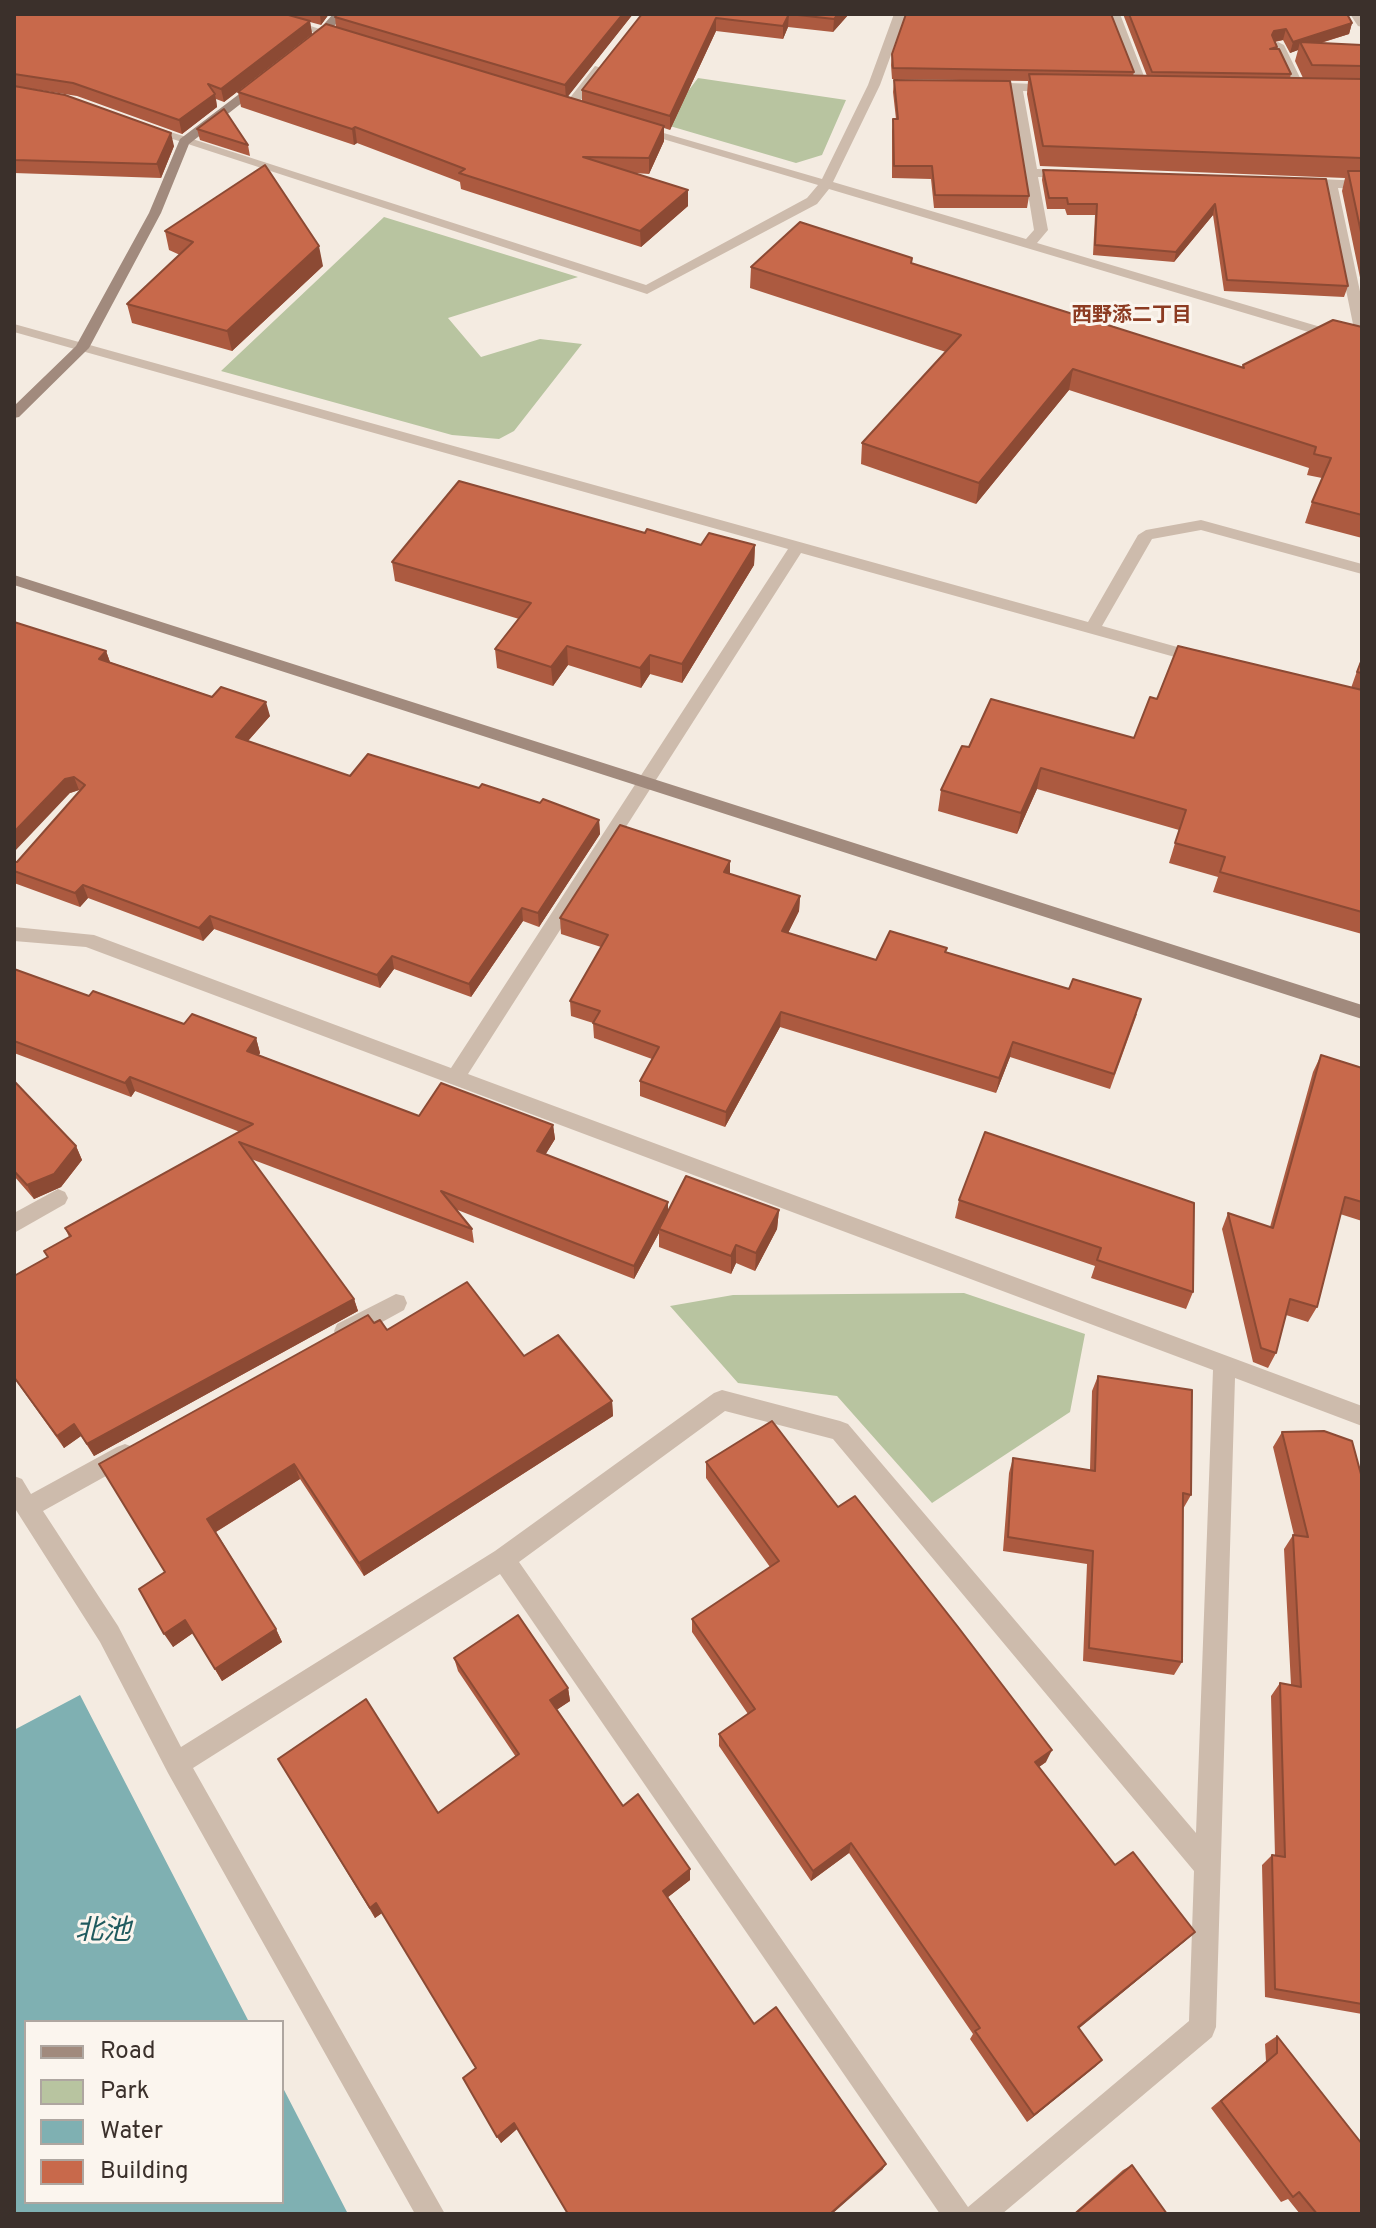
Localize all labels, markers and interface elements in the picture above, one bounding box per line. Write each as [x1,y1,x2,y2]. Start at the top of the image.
district label: 西野添二丁目 [1072,305,1192,329]
water label: 北池 [75,1916,131,1950]
legend [24,2020,284,2204]
text: Road [100,2037,156,2067]
text: Park [100,2077,150,2107]
text: Water [100,2117,163,2147]
text: Building [100,2157,189,2187]

